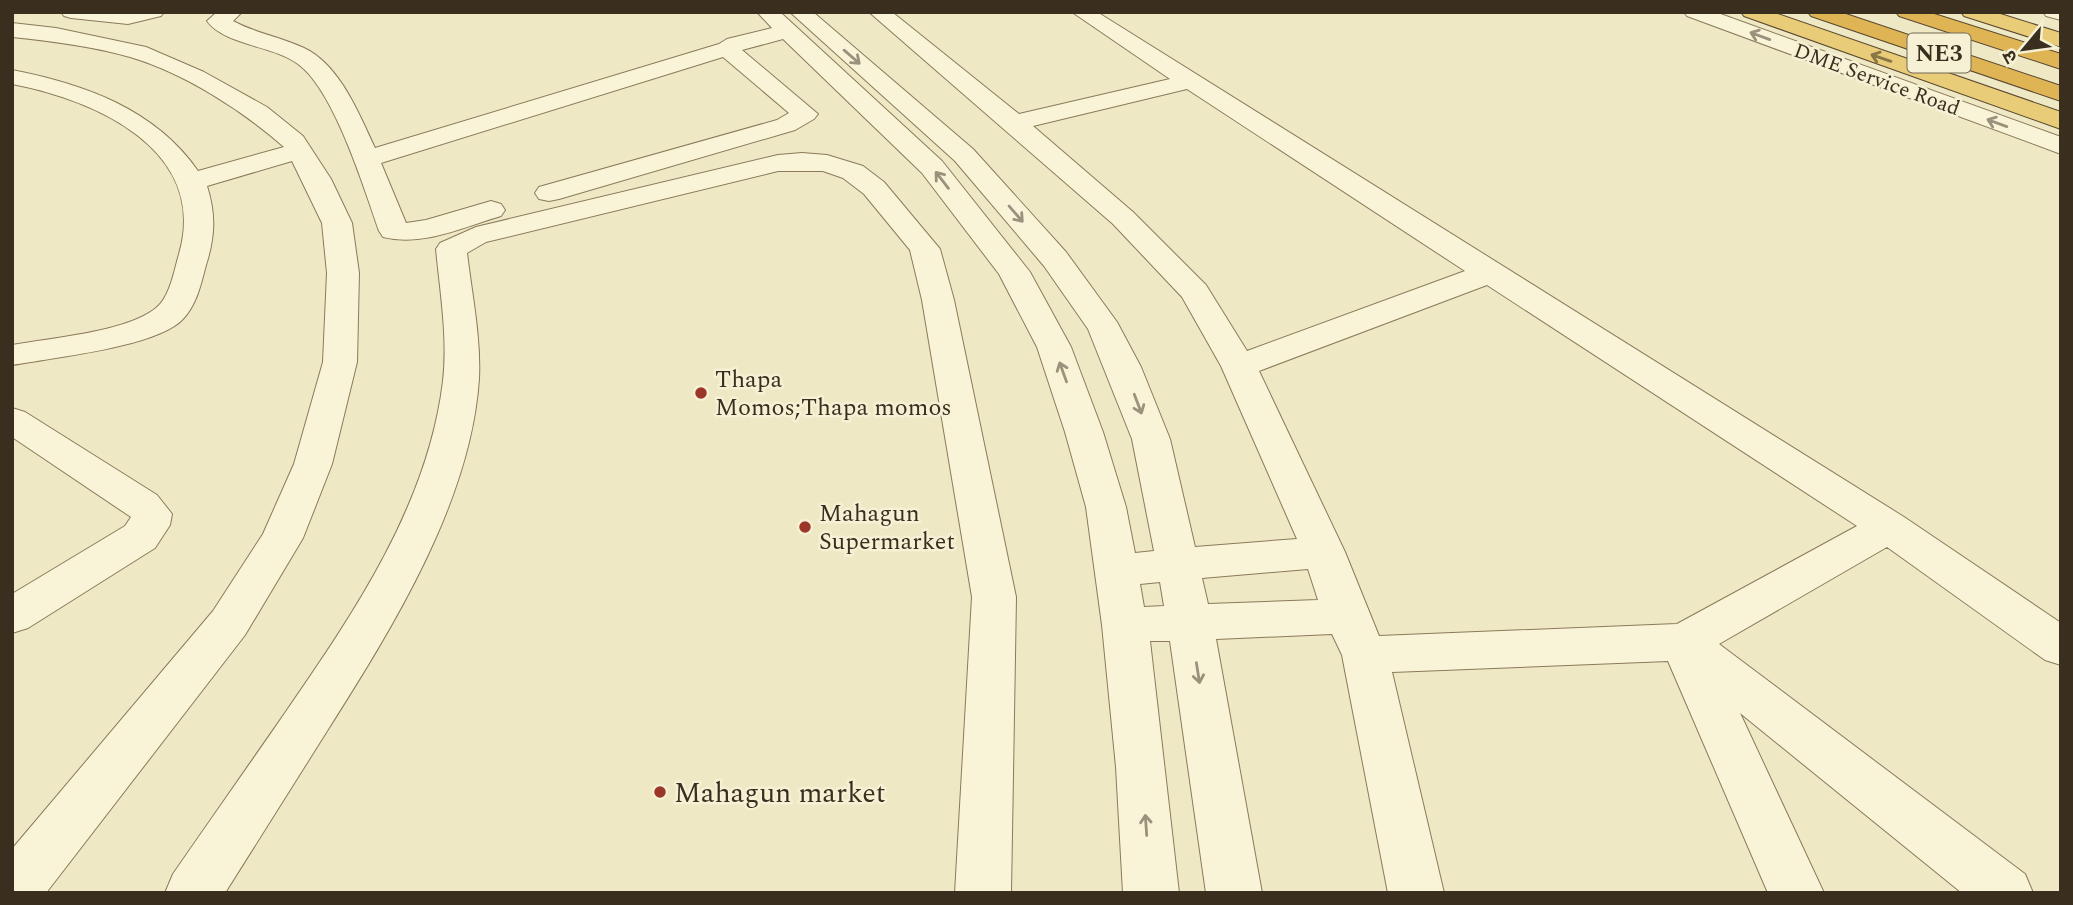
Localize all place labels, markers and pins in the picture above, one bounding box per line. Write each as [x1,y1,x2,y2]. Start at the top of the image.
place label: Thapa Momos;Thapa momos [715,362,952,426]
marker: Thapa Momos;Thapa momos [693,385,709,401]
place label: Mahagun Supermarket [819,496,955,560]
marker: Mahagun Supermarket [797,519,813,535]
place label: Mahagun market [674,772,886,815]
marker: Mahagun market [652,784,668,800]

